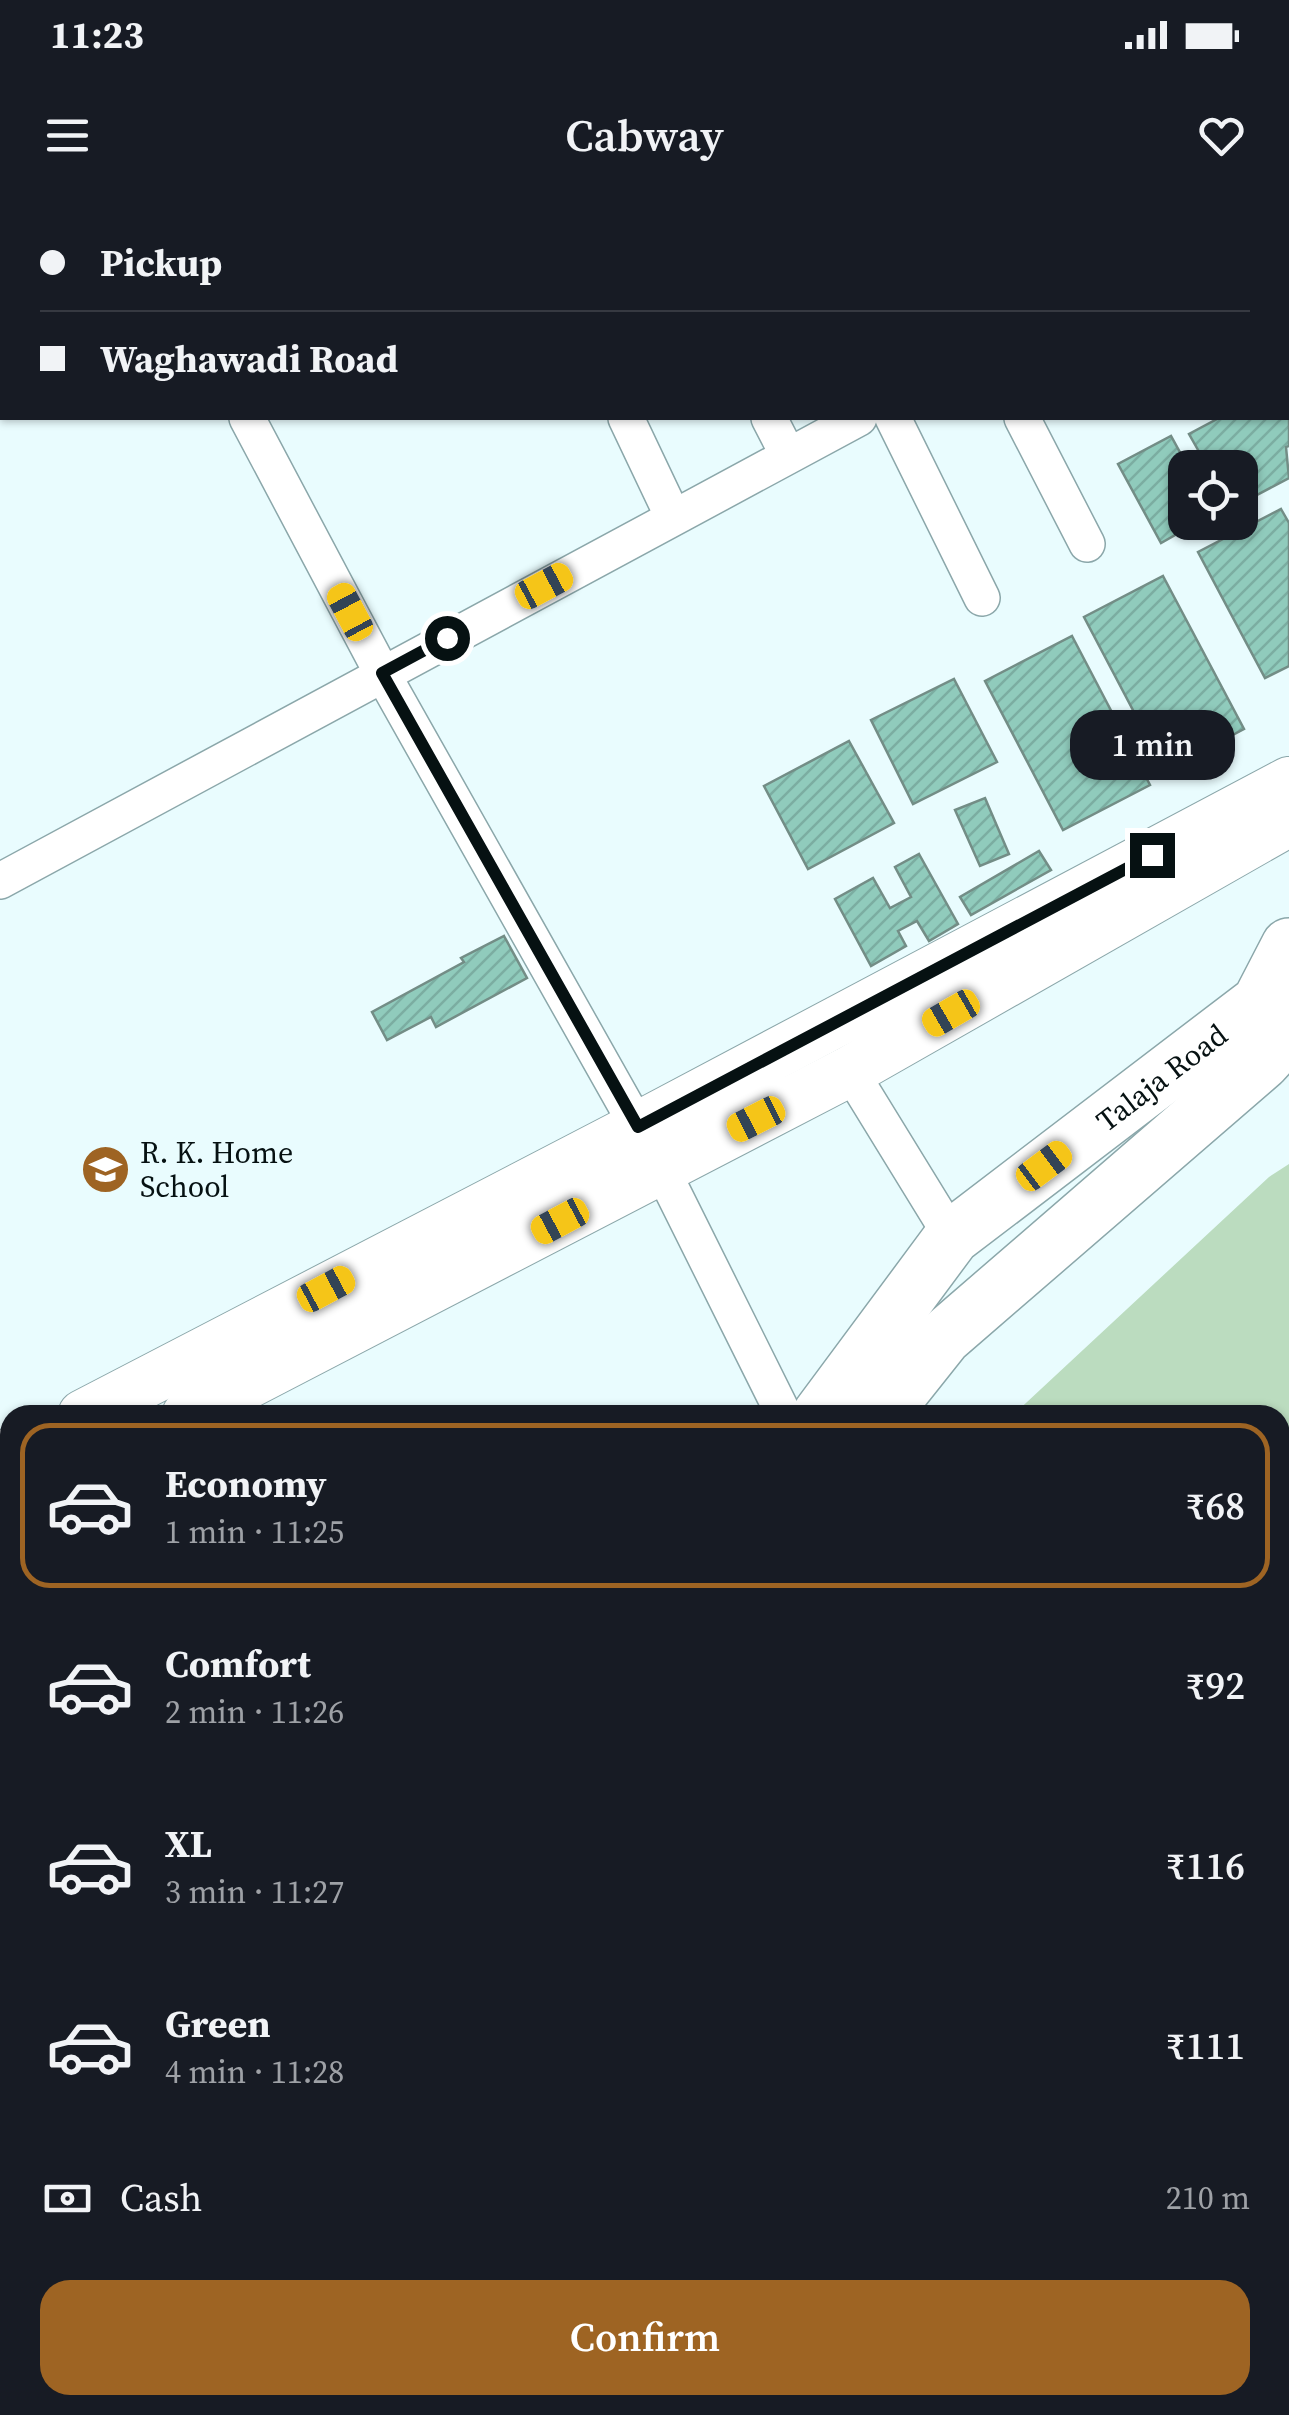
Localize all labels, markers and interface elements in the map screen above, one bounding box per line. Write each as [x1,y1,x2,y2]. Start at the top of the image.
text: 11:23 [50,9,144,61]
text: Cabway [565,104,724,166]
icon: menu [40,108,95,163]
icon: heart [1194,108,1249,163]
text: Pickup [100,237,222,289]
text: Waghawadi Road [100,333,398,385]
map controls [1168,450,1258,540]
button: locate [1168,450,1258,540]
car [510,559,578,613]
car [323,578,377,646]
route start [425,616,470,661]
callout: 1 min [1070,710,1234,780]
text: 1 min [1111,723,1194,767]
route end [1130,833,1175,878]
car [918,985,984,1041]
street label: Talaja Road [1087,1014,1235,1140]
car [722,1092,790,1146]
place label: R. K. Home School [140,1132,293,1207]
car [1011,1136,1077,1196]
school or university icon: R. K. Home School [79,1143,131,1195]
car [526,1194,594,1248]
car [292,1262,360,1316]
text: Economy [165,1458,327,1510]
icon: car [45,1461,135,1551]
text: ₹68 [1186,1480,1245,1532]
text: 1 min · 11:25 [165,1510,344,1554]
text: Comfort [165,1638,311,1690]
icon: car [45,1641,135,1731]
text: ₹92 [1186,1660,1245,1712]
text: 2 min · 11:26 [165,1690,344,1734]
text: XL [165,1818,212,1870]
icon: car [45,1821,135,1911]
text: ₹116 [1166,1840,1245,1892]
text: 3 min · 11:27 [165,1870,344,1914]
text: Green [165,1998,271,2050]
icon: car [45,2001,135,2091]
text: ₹111 [1166,2020,1245,2072]
text: 4 min · 11:28 [165,2050,344,2094]
icon: cash [40,2171,95,2226]
text: Cash [120,2172,202,2224]
text: 210 m [1166,2176,1250,2220]
button: Confirm [40,2280,1250,2395]

